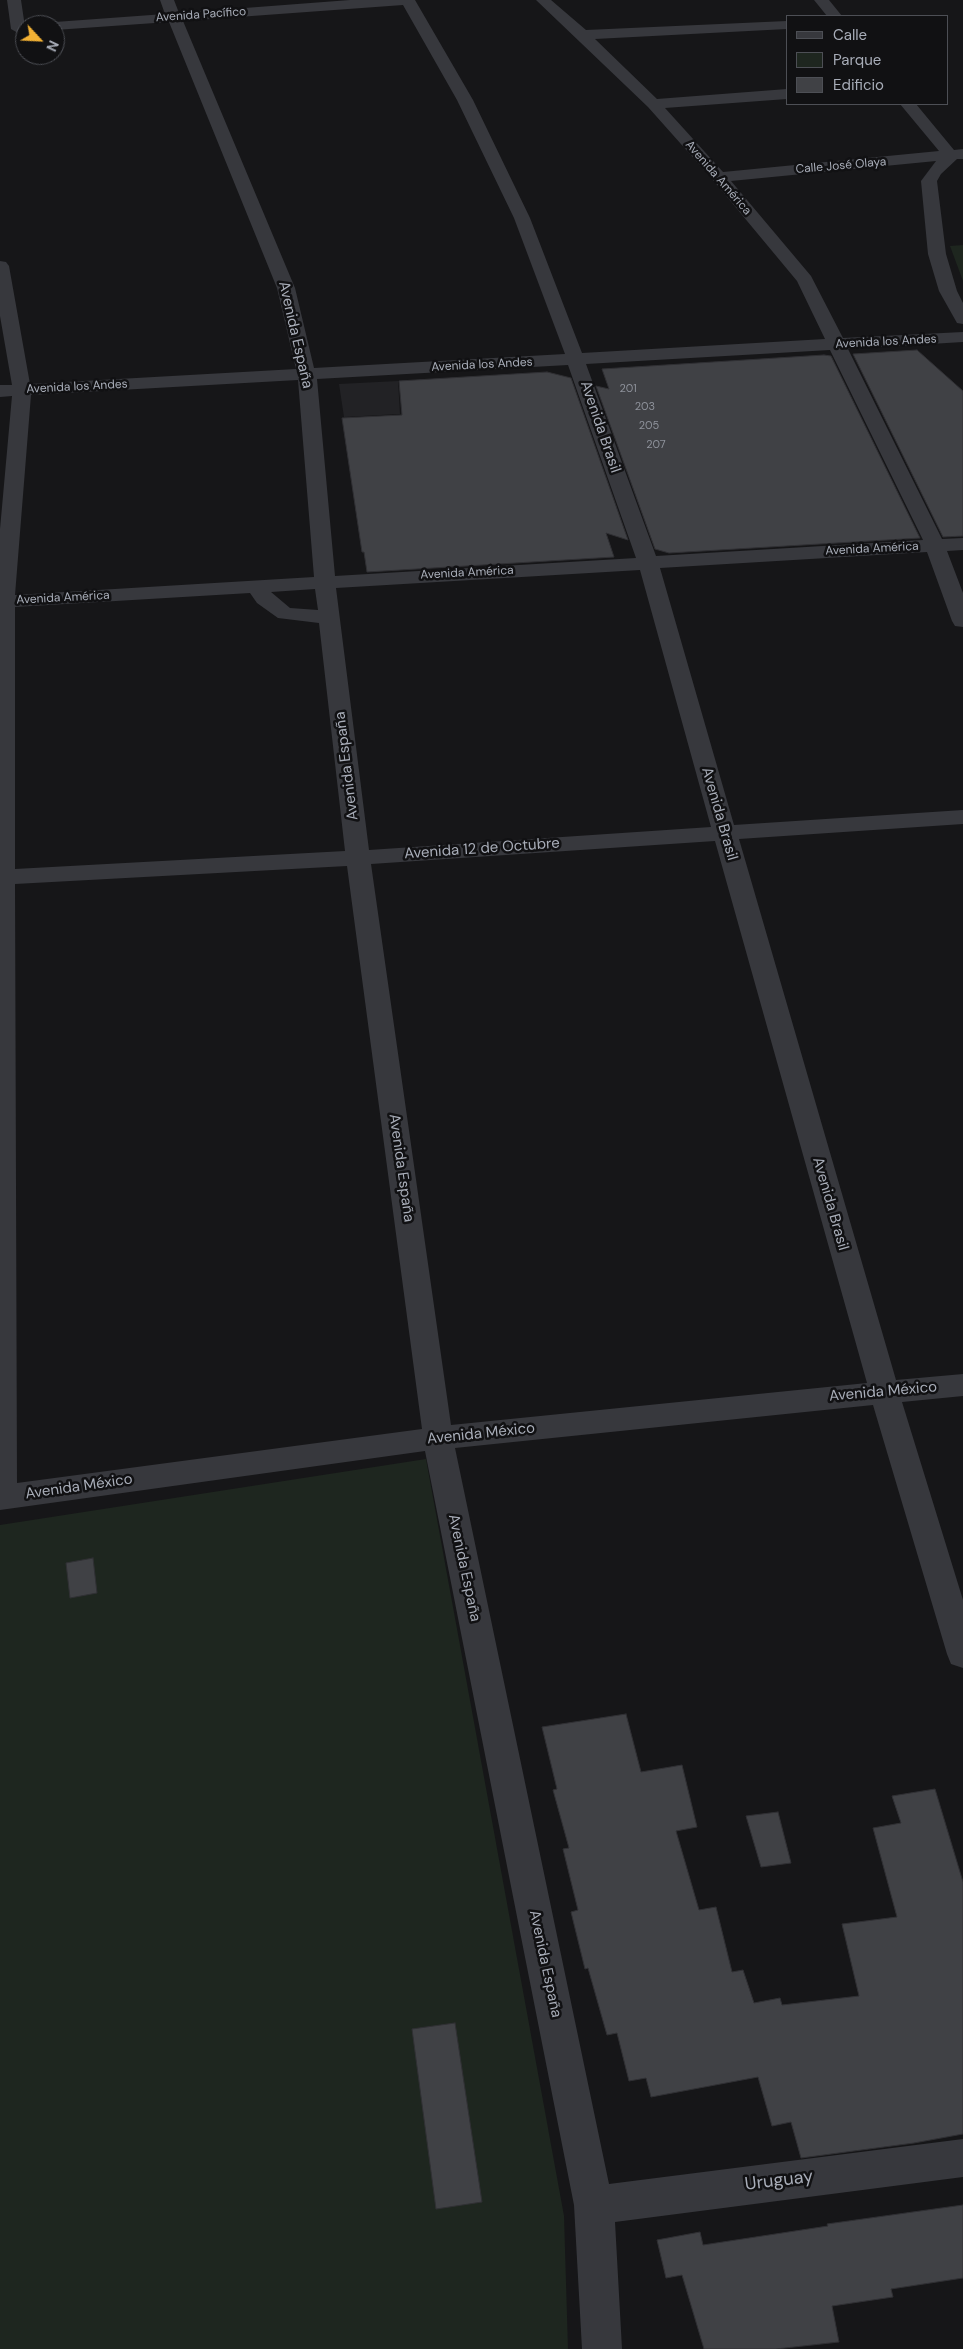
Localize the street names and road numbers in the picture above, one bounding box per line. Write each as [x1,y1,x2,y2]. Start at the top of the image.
street label: Avenida Pacífico [155,5,247,25]
street label: Avenida América [682,138,754,218]
street label: Calle José Olaya [795,155,887,177]
street label: Avenida España [274,280,316,390]
street label: Avenida los Andes [835,332,937,352]
street label: Avenida los Andes [431,355,533,375]
street label: Avenida los Andes [26,377,128,397]
street label: Avenida Brasil [576,379,624,475]
street label: Avenida América [825,539,919,559]
street label: Avenida América [420,563,514,583]
street label: Avenida América [16,588,110,608]
street label: Avenida España [331,711,363,821]
street label: Avenida Brasil [697,765,741,863]
street label: Avenida 12 de Octubre [404,835,560,863]
street label: Avenida España [384,1113,418,1223]
street label: Avenida Brasil [808,1155,852,1253]
street label: Avenida México [828,1378,938,1406]
street label: Avenida México [426,1419,536,1449]
street label: Avenida México [24,1471,134,1503]
street label: Avenida España [444,1513,484,1623]
street label: Avenida España [525,1909,565,2019]
street label: Uruguay [744,2166,814,2196]

